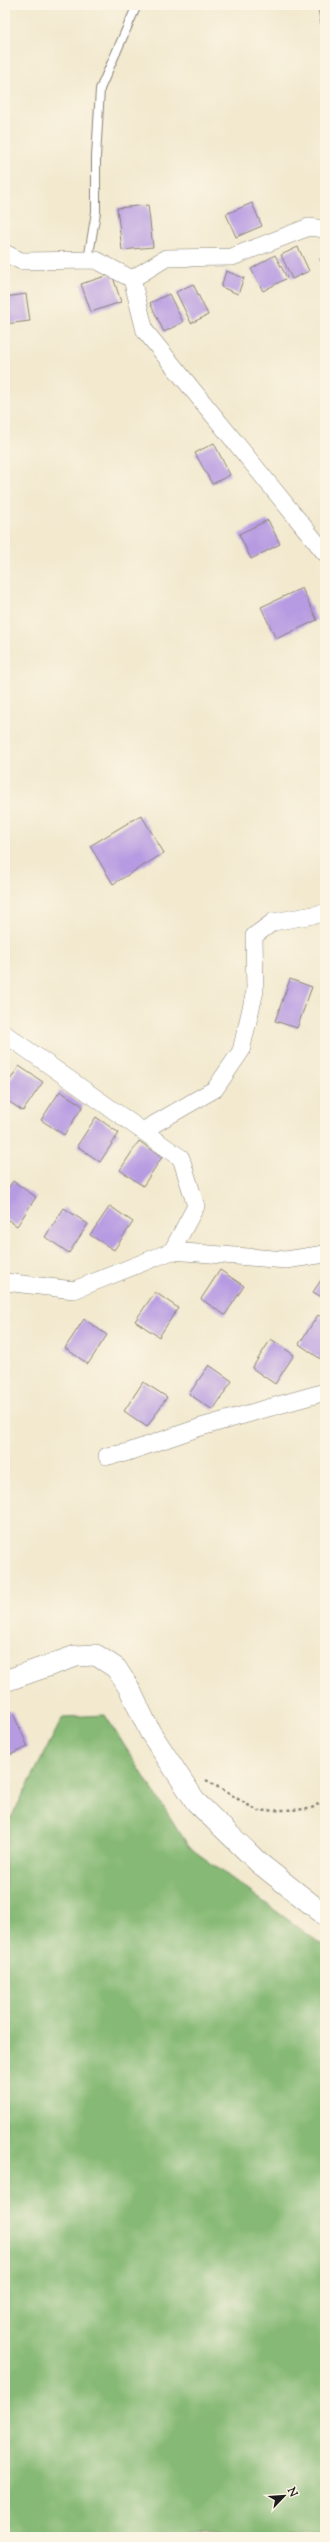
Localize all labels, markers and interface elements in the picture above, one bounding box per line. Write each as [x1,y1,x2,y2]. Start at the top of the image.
north arrow [264,2476,304,2516]
text: N [283,2484,301,2500]

